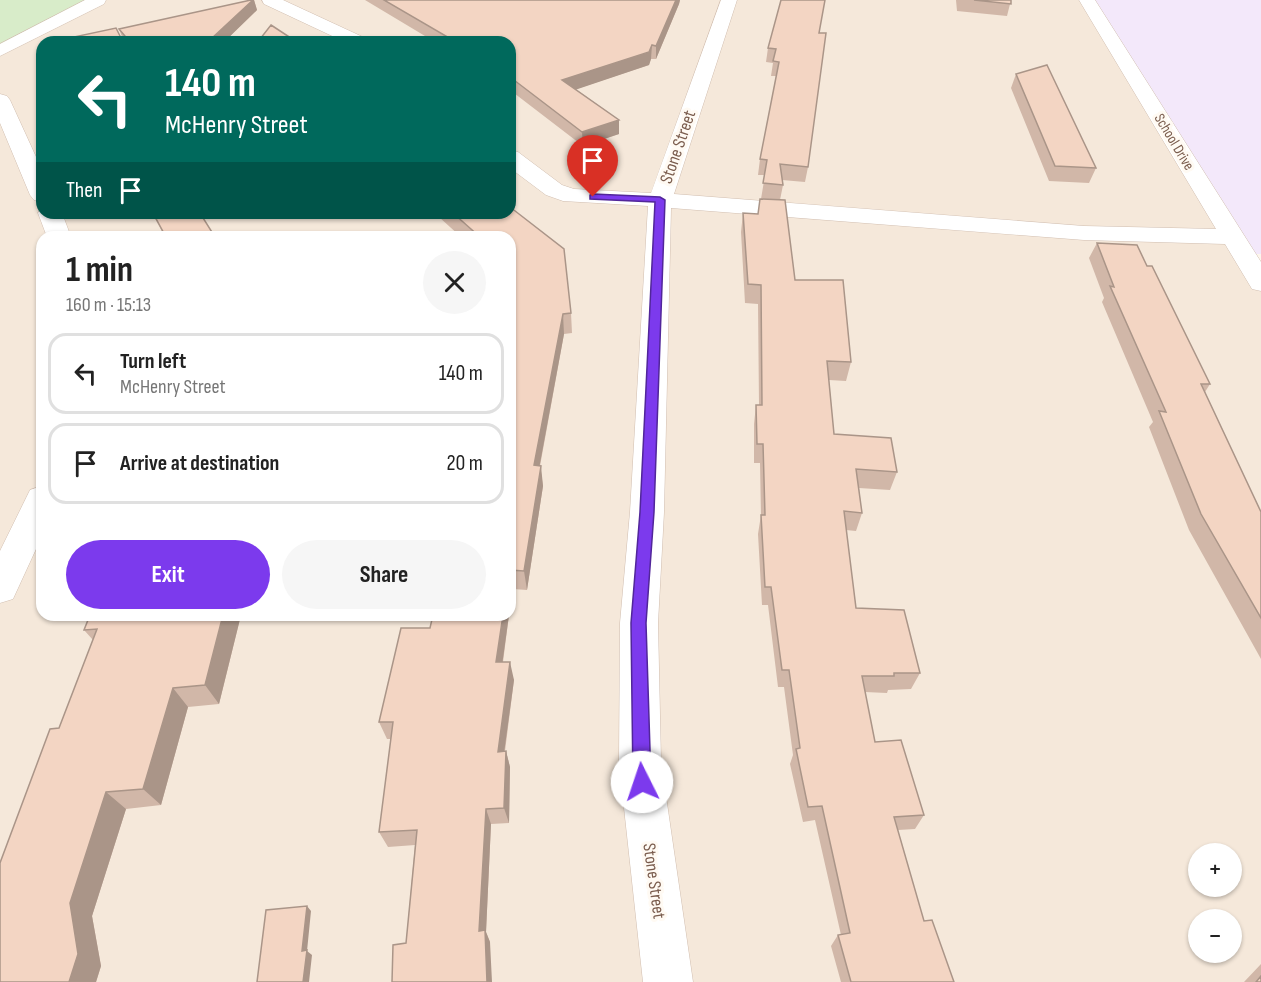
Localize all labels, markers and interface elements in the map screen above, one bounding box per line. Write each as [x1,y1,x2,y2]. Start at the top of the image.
text: 140 m [165,58,256,109]
icon: left [66,60,144,138]
street label: Stone Street [656,107,701,186]
text: McHenry Street [165,109,308,141]
street label: School Drive [1150,110,1198,174]
pin [567,135,618,197]
icon: arrive [576,144,609,177]
icon: arrive [114,174,147,207]
text: Then [66,177,102,204]
text: 1 min [66,249,133,292]
button: close [423,251,486,314]
text: 160 m · 15:13 [66,293,151,317]
text: Turn left [120,348,186,375]
icon: left [69,357,102,390]
text: 140 m [439,360,483,387]
text: McHenry Street [120,375,226,399]
icon: arrive [69,447,102,480]
text: Arrive at destination [120,450,279,477]
text: 20 m [447,450,483,477]
button: Exit [66,540,270,609]
button: Share [282,540,486,609]
position arrow [610,750,674,814]
street label: Stone Street [638,842,670,921]
map controls [1188,843,1242,963]
button: + [1188,843,1242,897]
button: − [1188,909,1242,963]

